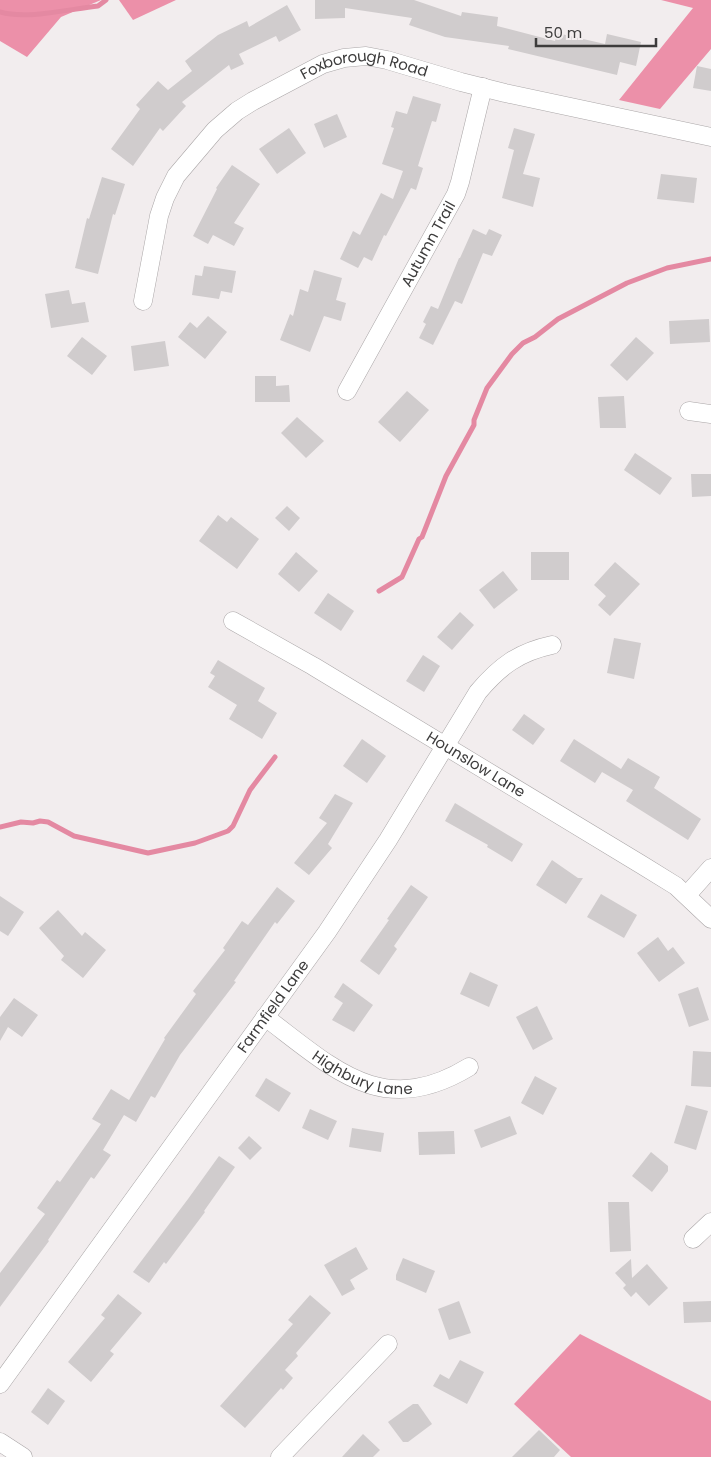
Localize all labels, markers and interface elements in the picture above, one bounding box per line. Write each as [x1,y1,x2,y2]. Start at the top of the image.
scale bar [536,15,656,47]
text: 50 m [544,22,582,43]
street label: Foxborough Road [296,45,430,84]
street label: Autumn Trail [396,197,460,290]
street label: Hounslow Lane [423,726,529,802]
street label: Farmfield Lane [232,955,314,1057]
street label: Highbury Lane [308,1045,413,1099]

